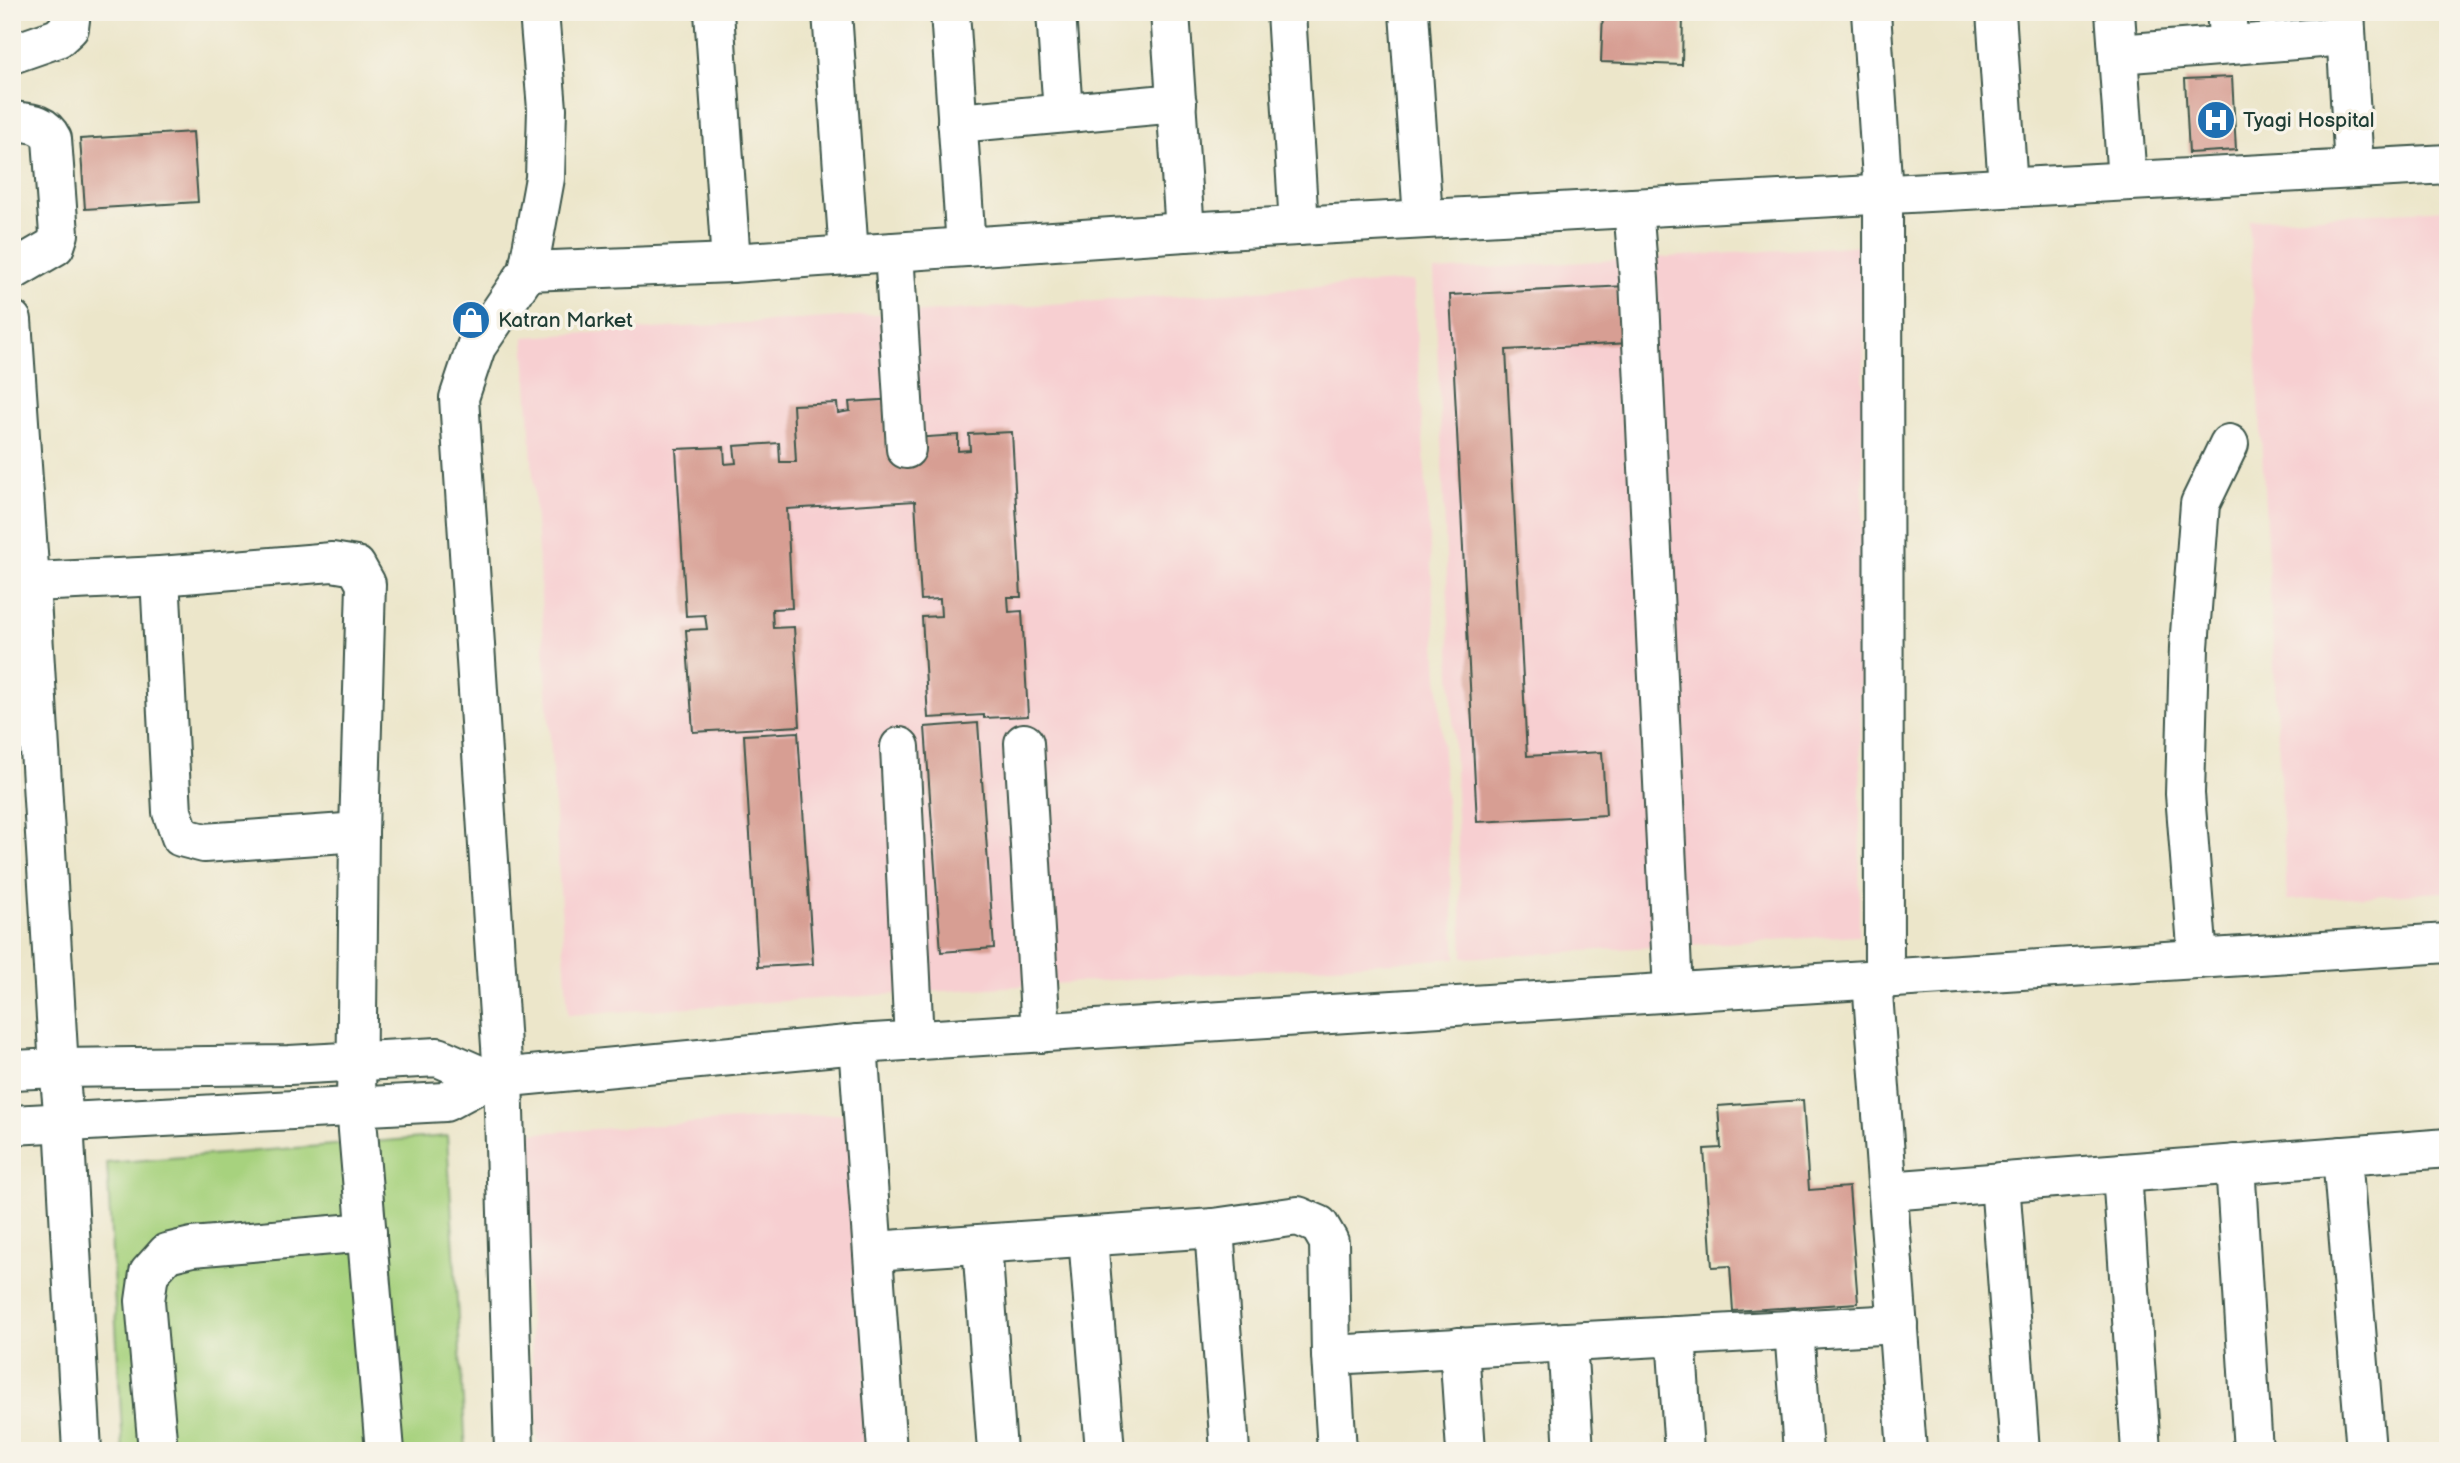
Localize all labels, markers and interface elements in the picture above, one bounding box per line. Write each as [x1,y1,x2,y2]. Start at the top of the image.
hospital icon: Tyagi Hospital [2195,99,2237,141]
place label: Tyagi Hospital [2243,108,2375,133]
shop icon: Katran Market [450,299,492,341]
place label: Katran Market [498,308,633,333]

